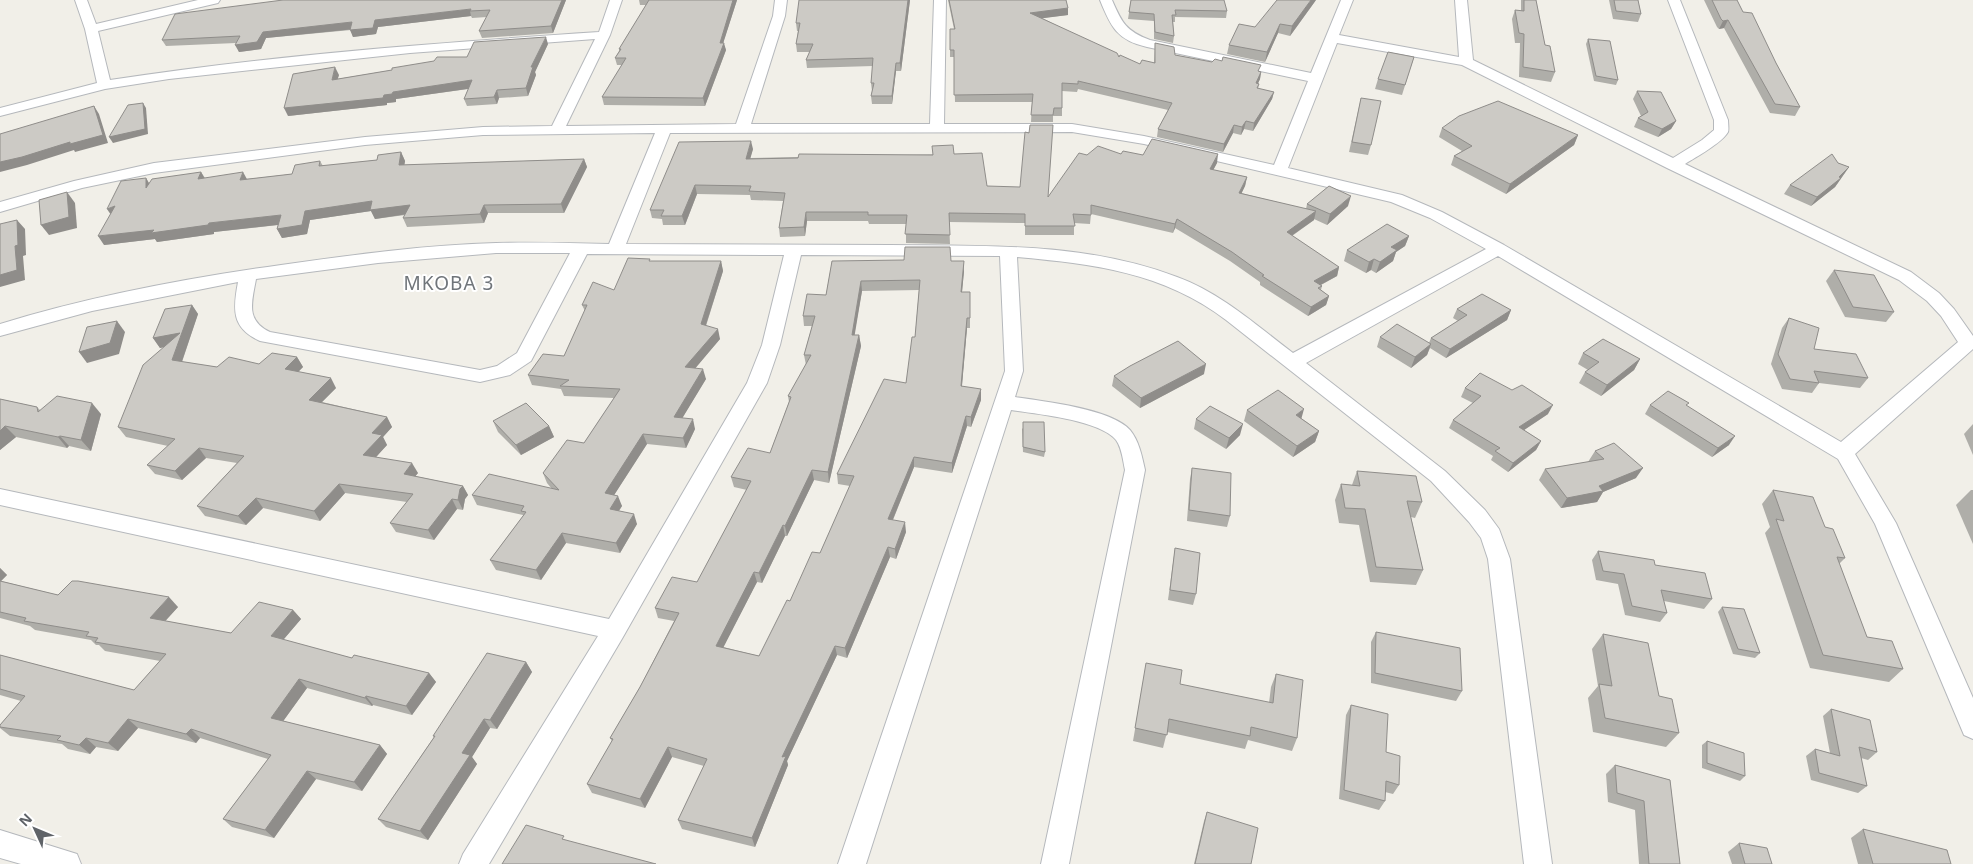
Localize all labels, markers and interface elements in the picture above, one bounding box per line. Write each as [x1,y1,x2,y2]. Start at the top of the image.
district label: MKOBA 3 [404,270,494,296]
north arrow [10,804,60,854]
text: N [14,809,36,830]

